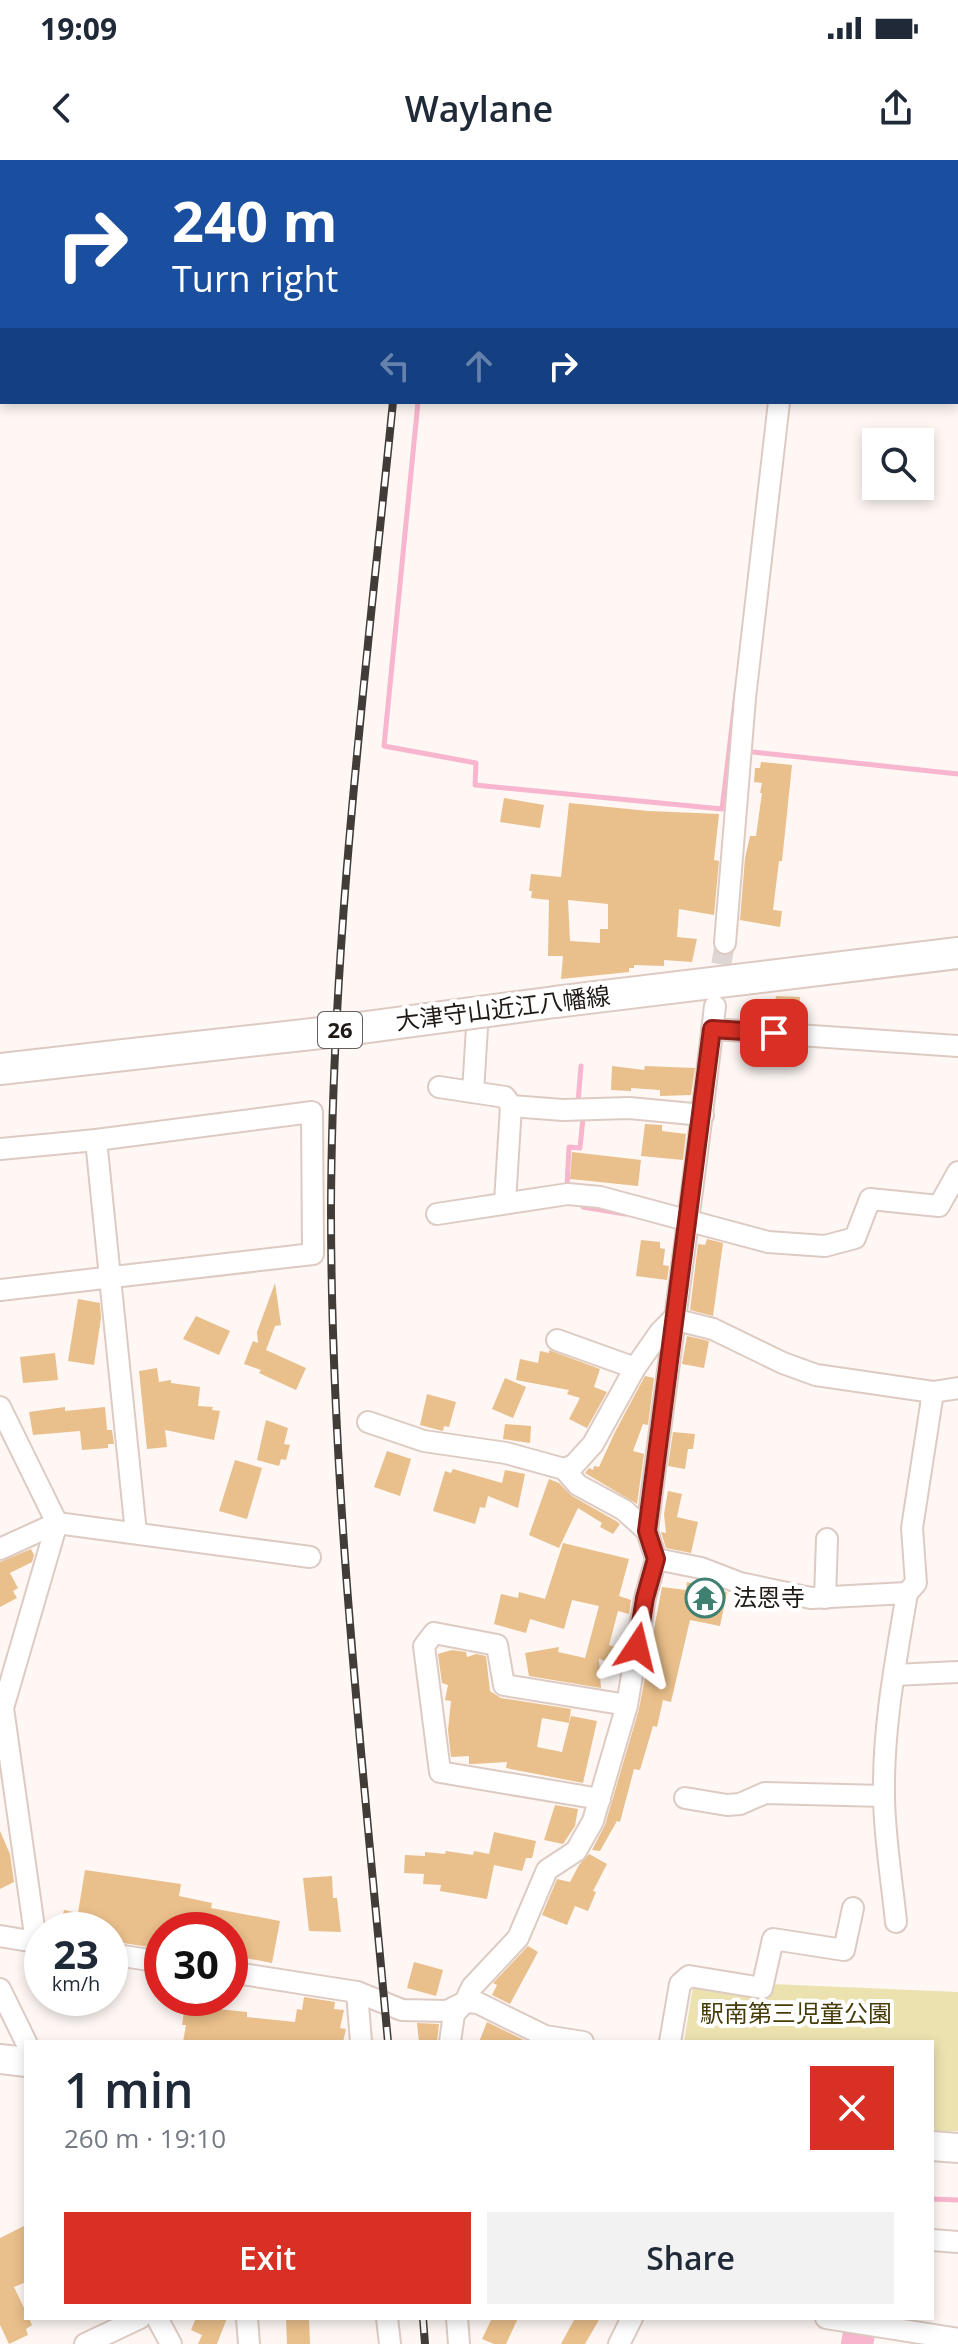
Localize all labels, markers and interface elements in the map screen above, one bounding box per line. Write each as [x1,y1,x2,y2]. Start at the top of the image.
text: 19:09 [40,8,117,49]
text: Waylane [405,84,553,133]
icon: back [40,86,84,130]
icon: share [874,86,918,130]
text: 240 m [172,182,338,258]
icon: right [40,192,144,296]
text: Turn right [172,254,338,303]
icon: left [373,344,417,388]
icon: ahead [457,344,501,388]
icon: right [541,344,585,388]
map controls [862,428,934,500]
button: search [862,428,934,500]
street label: 大津守山近江八幡線 [394,978,612,1037]
pin [740,999,808,1067]
icon: arrive [752,1011,796,1055]
road number: 26 [318,1012,362,1048]
temple icon: 法恩寺 [684,1577,726,1619]
place label: 法恩寺 [733,1580,805,1613]
position arrow [595,1605,679,1689]
speed limit sign: 30 [144,1912,248,2016]
text: 23 [53,1926,99,1981]
text: km/h [52,1970,100,1997]
park label: 駅南第三児童公園 [700,1996,892,2029]
text: 1 min [64,2057,194,2122]
button: close [810,2066,894,2150]
text: 260 m · 19:10 [64,2120,226,2156]
button: Exit [64,2212,471,2304]
button: Share [487,2212,894,2304]

